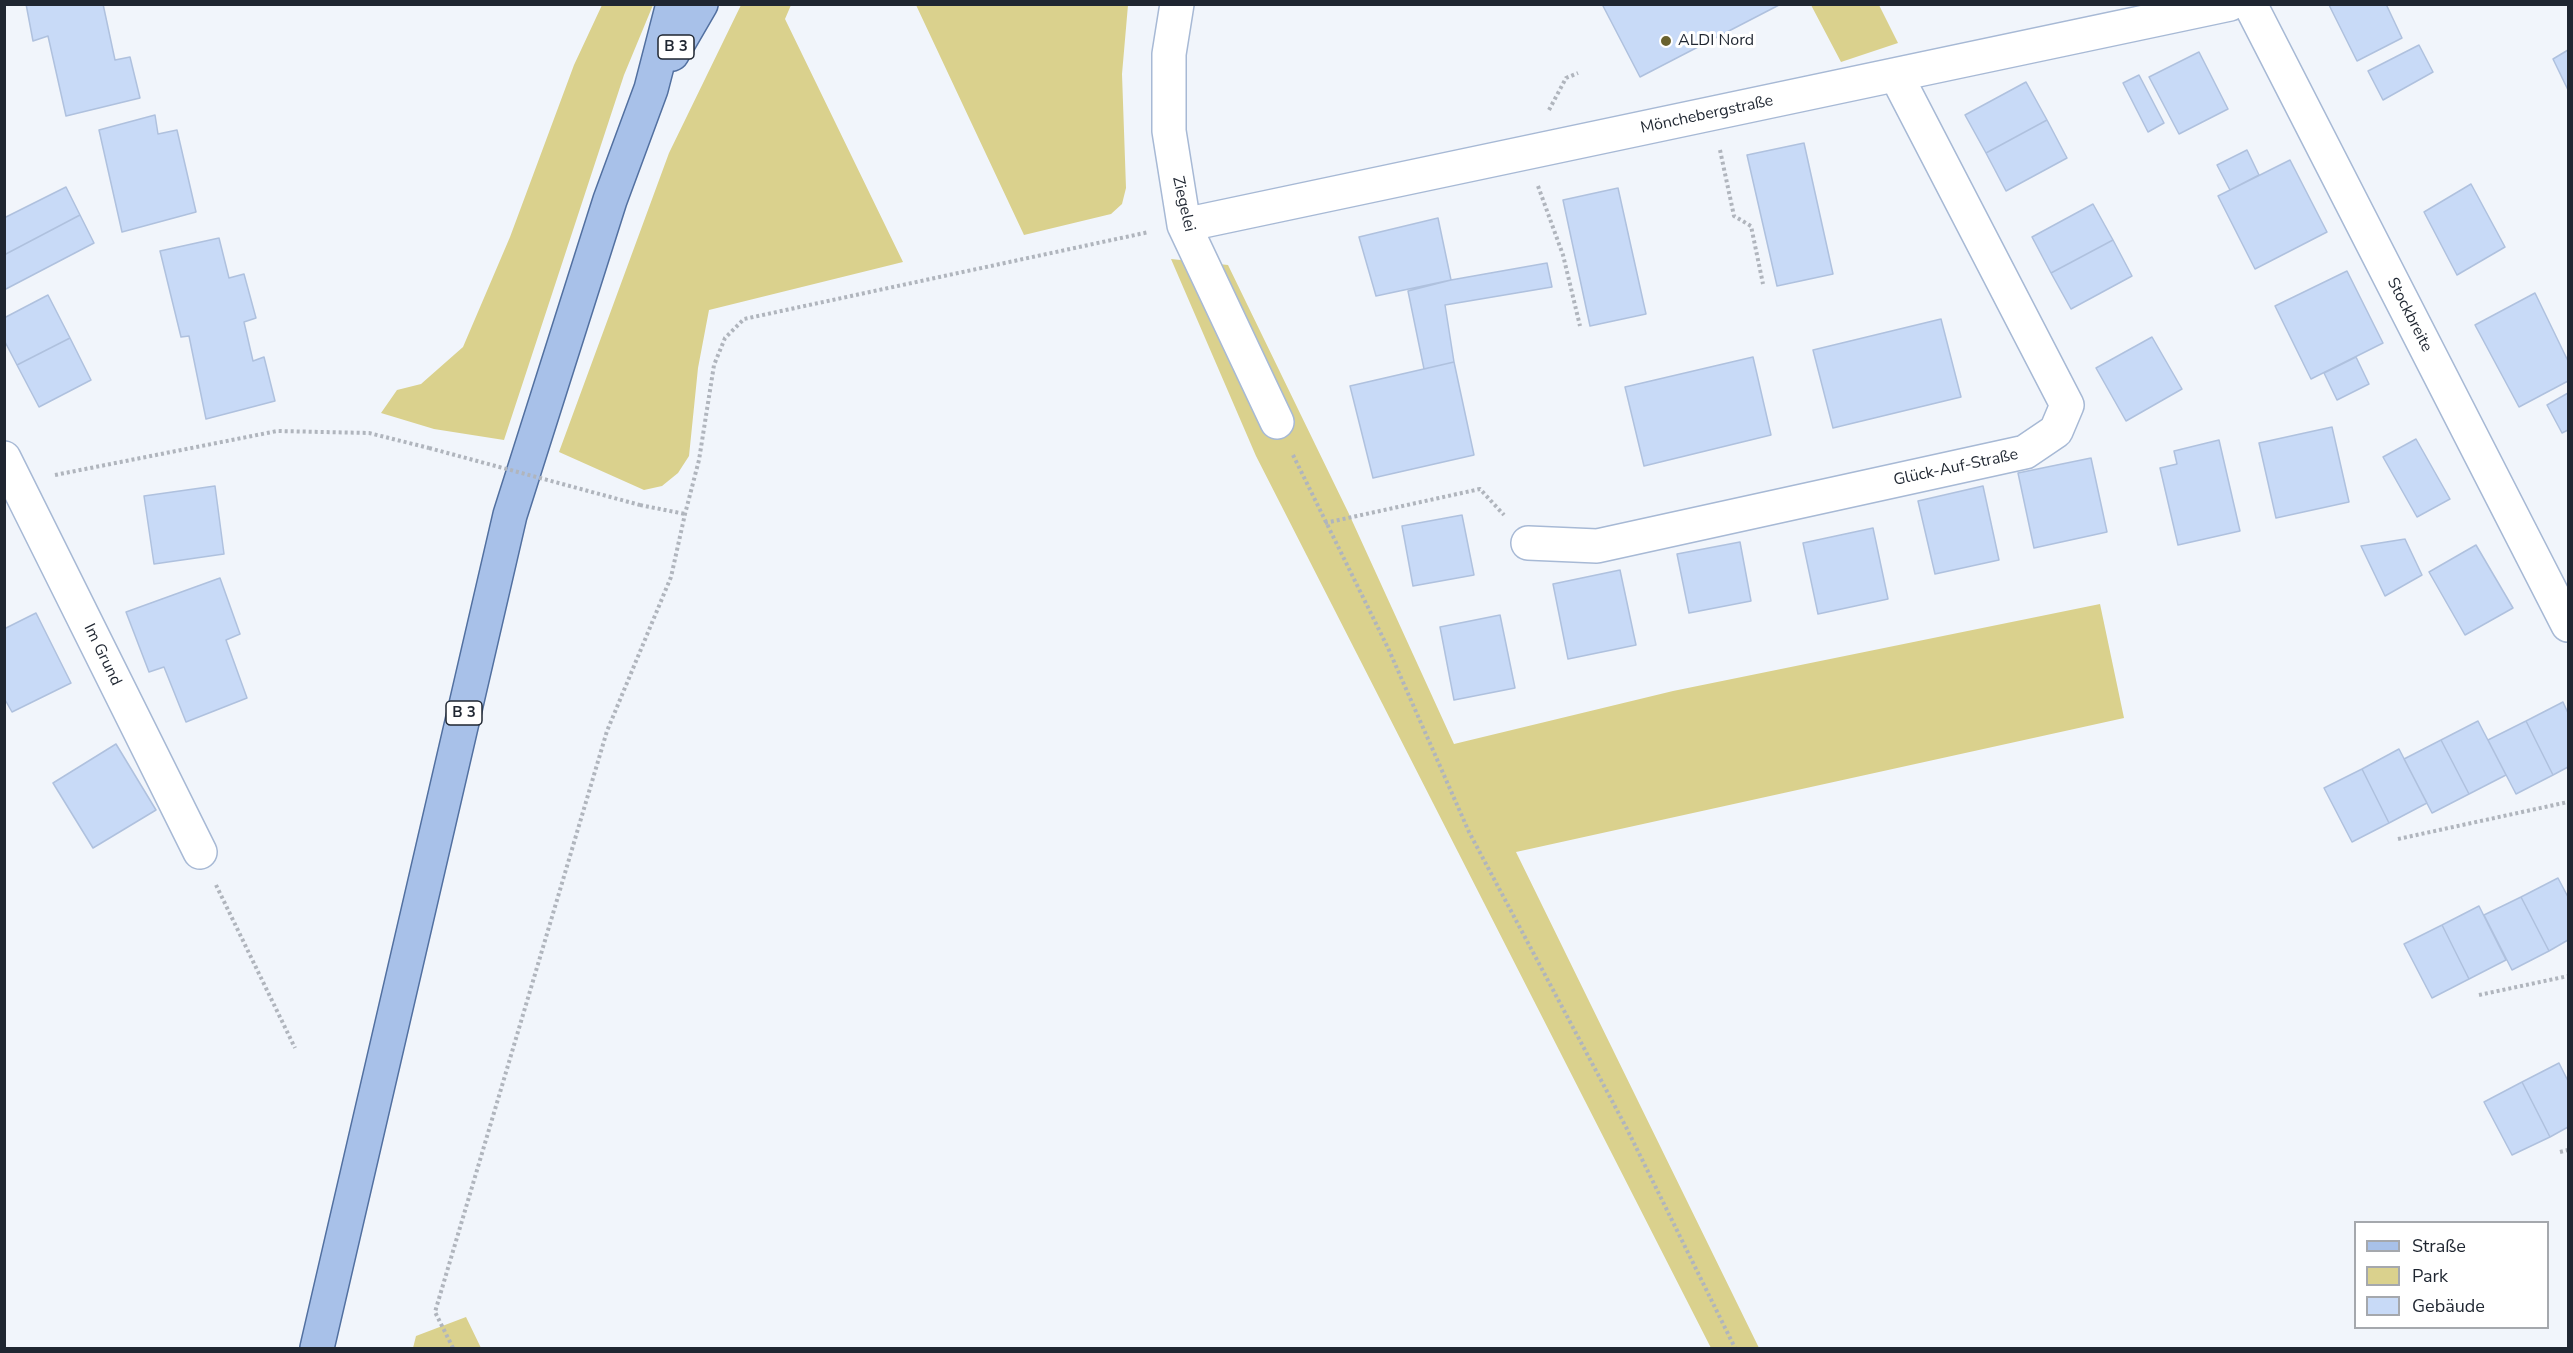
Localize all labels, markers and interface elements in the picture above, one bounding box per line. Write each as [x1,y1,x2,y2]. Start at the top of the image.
place label: ALDI Nord [1678,31,1754,51]
marker: ALDI Nord [1659,34,1673,48]
road number: B 3 [658,35,694,59]
street label: Mönchebergstraße [1639,92,1775,138]
street label: Ziegelei [1167,174,1199,234]
street label: Stockbreite [2382,275,2436,355]
street label: Glück-Auf-Straße [1892,445,2020,491]
street label: Im Grund [79,621,125,689]
road number: B 3 [446,701,482,725]
legend [2354,1221,2549,1329]
text: Straße [2412,1234,2466,1258]
text: Park [2412,1264,2448,1288]
text: Gebäude [2412,1294,2485,1318]

